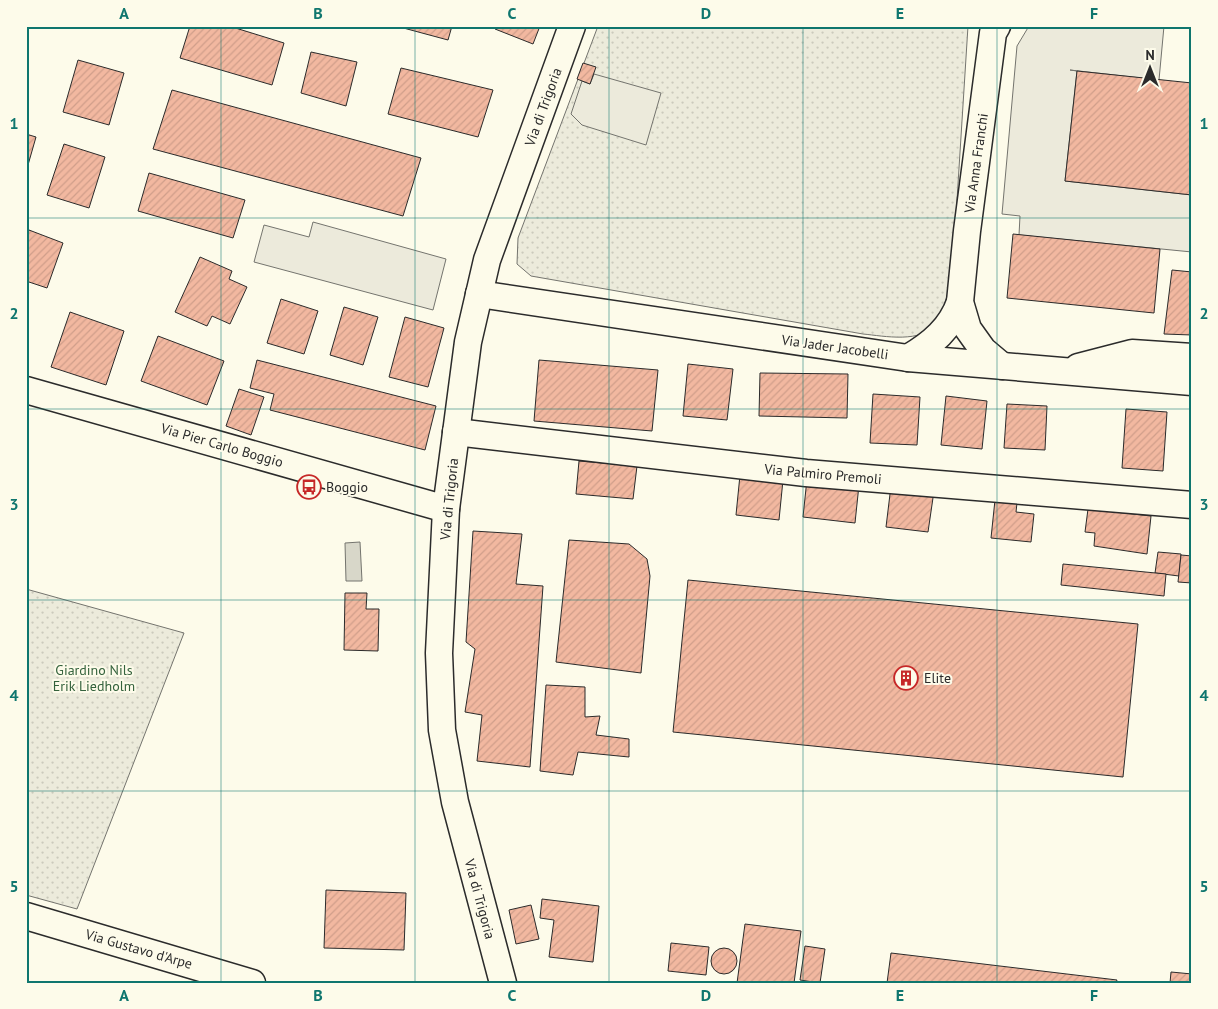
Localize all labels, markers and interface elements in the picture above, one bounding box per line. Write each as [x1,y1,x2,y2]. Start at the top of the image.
text: A [119,3,129,23]
text: B [313,3,323,23]
text: C [508,3,517,23]
text: D [701,3,711,23]
text: E [896,3,904,23]
text: F [1090,3,1098,23]
north arrow [1126,42,1176,92]
text: N [1145,46,1155,64]
street label: Via di Trigoria [520,65,566,150]
street label: Via Anna Franchi [960,112,992,215]
text: 1 [9,113,19,133]
text: 1 [1199,113,1209,133]
text: 2 [9,303,19,323]
text: 2 [1199,303,1209,323]
street label: Via Jader Jacobelli [779,330,890,363]
street label: Via Pier Carlo Boggio [158,419,285,471]
street label: Via di Trigoria [436,457,462,542]
street label: Via Palmiro Premoli [763,460,882,488]
bus stop icon: Boggio [296,474,322,500]
place label: Boggio [326,478,368,496]
text: 3 [9,494,19,514]
text: 3 [1199,494,1209,514]
park label: Giardino Nils Erik Liedholm [53,661,135,695]
building icon: Elite [893,665,919,691]
place label: Elite [924,669,951,687]
text: 4 [9,685,19,705]
text: 4 [1199,685,1209,705]
street label: Via di Trigoria [460,856,499,941]
text: 5 [9,876,19,896]
text: 5 [1199,876,1209,896]
street label: Via Gustavo d'Arpe [82,925,195,973]
text: A [119,985,129,1005]
text: B [313,985,323,1005]
text: C [508,985,517,1005]
text: D [701,985,711,1005]
text: E [896,985,904,1005]
text: F [1090,985,1098,1005]

